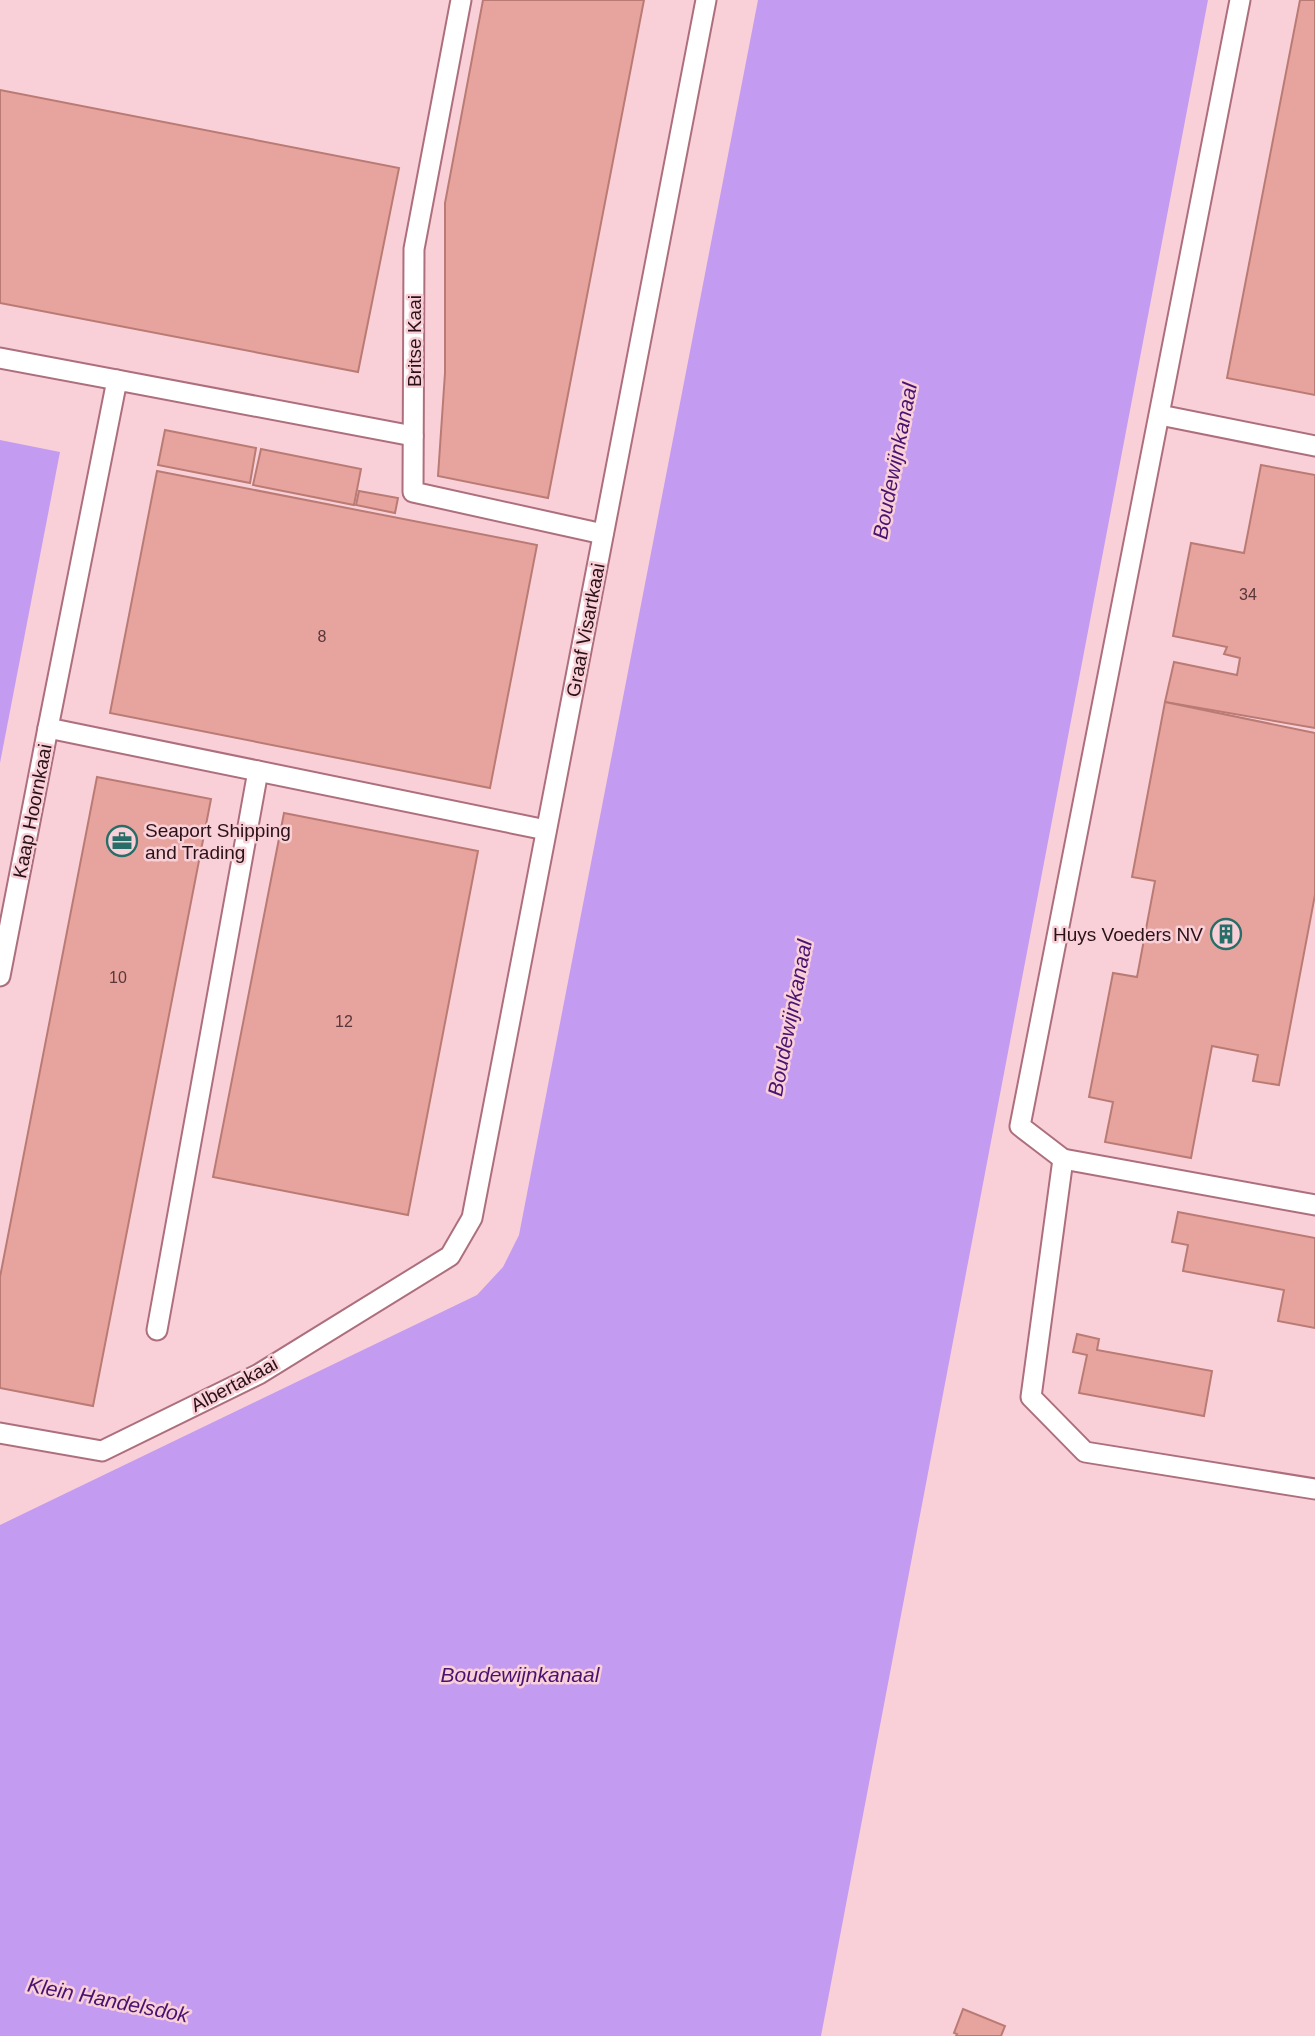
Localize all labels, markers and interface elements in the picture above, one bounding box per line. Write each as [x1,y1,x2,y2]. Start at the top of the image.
street label: Britse Kaai [404,295,425,387]
water label: Boudewijnkanaal [868,379,921,541]
street label: Graaf Visartkaai [562,561,609,699]
house number: 34 [1239,586,1257,603]
house number: 8 [318,628,327,645]
street label: Kaap Hoornkaai [9,742,56,880]
place label: Seaport Shipping and Trading [145,820,291,863]
office icon: Seaport Shipping and Trading [105,824,139,858]
building icon: Huys Voeders NV [1209,917,1243,951]
place label: Huys Voeders NV [1053,924,1203,945]
water label: Boudewijnkanaal [763,936,816,1098]
house number: 10 [109,969,127,986]
house number: 12 [335,1013,353,1030]
street label: Albertakaai [187,1353,281,1416]
water label: Boudewijnkanaal [441,1663,601,1686]
water label: Klein Handelsdok [26,1973,192,2027]

